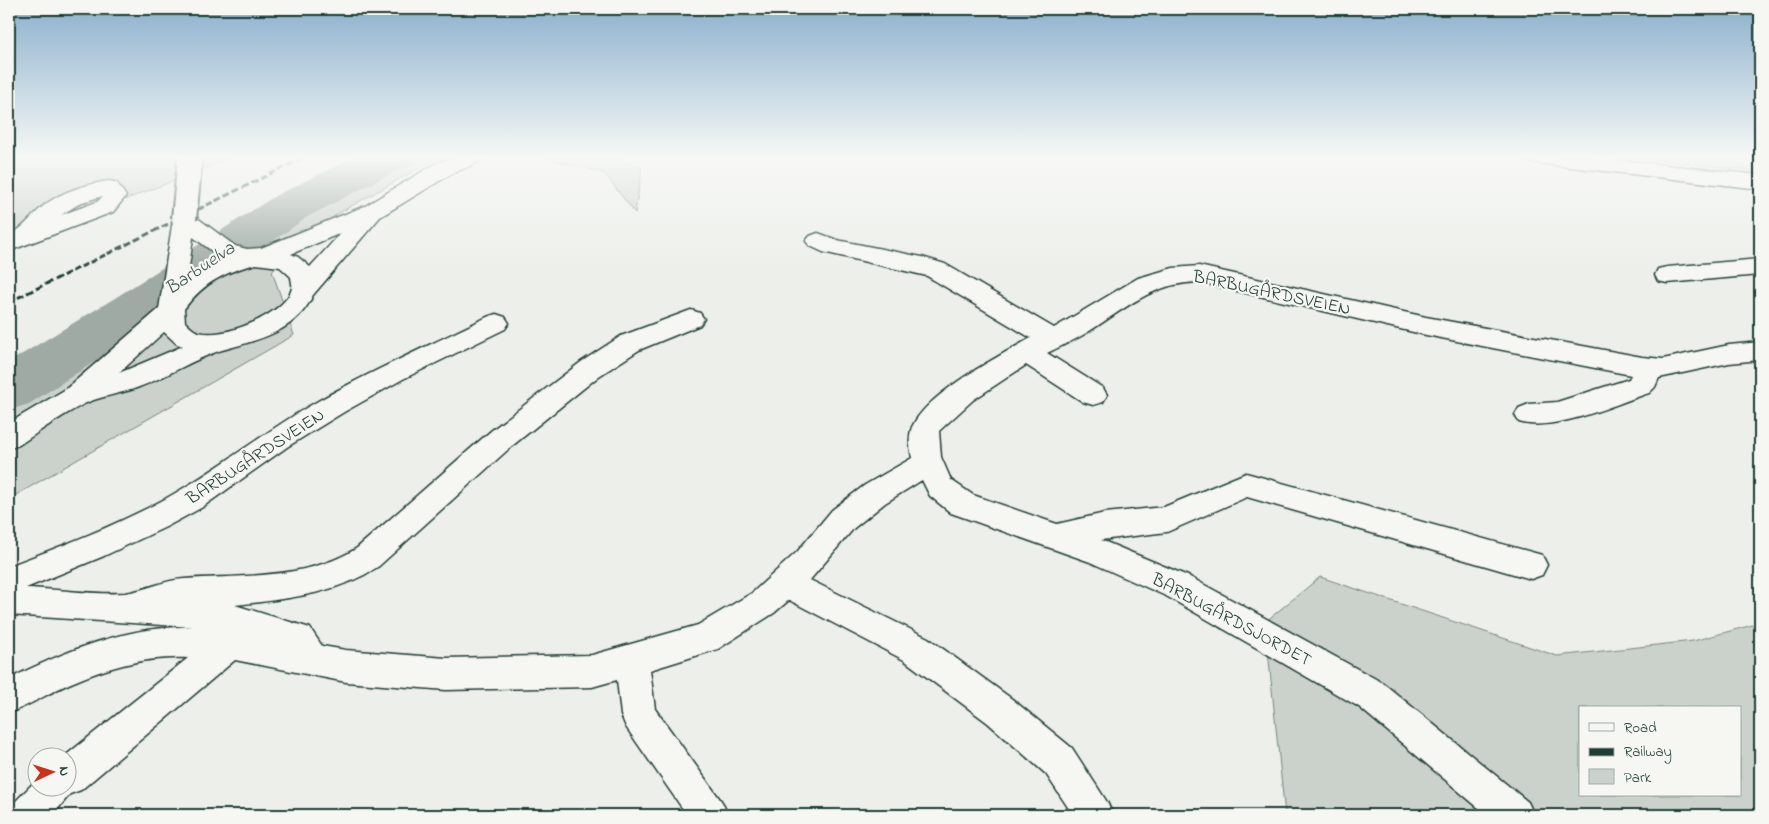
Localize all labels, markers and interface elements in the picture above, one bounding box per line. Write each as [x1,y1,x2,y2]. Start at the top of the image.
water label: Barbuelva [160,235,241,302]
street label: BARBUGÅRDSVEIEN [1189,264,1353,323]
street label: BARBUGÅRDSVEIEN [181,403,330,513]
street label: BARBUGÅRDSJORDET [1146,567,1316,674]
legend [1579,706,1742,796]
text: Road [1624,717,1657,739]
text: Railway [1624,741,1672,764]
north arrow [28,746,78,796]
text: N [53,766,74,777]
text: Park [1624,767,1652,789]

